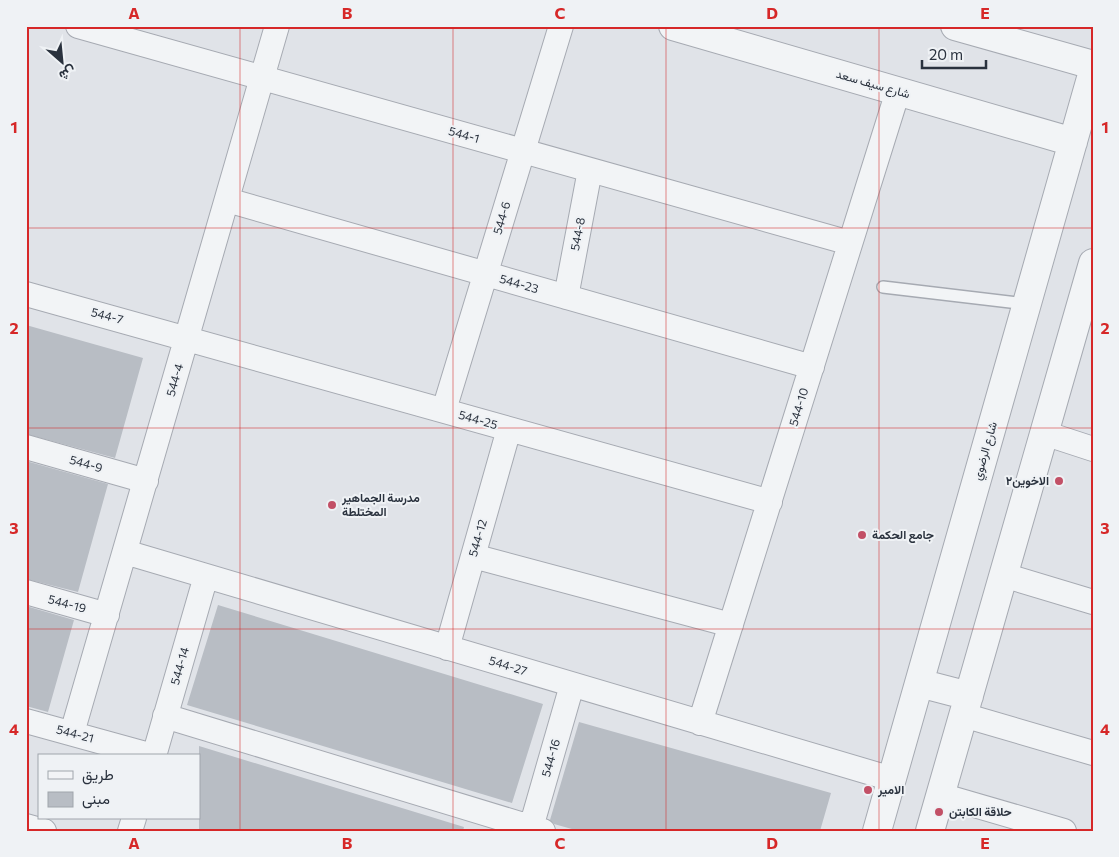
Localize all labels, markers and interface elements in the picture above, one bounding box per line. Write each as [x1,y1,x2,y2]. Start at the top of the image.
text: A [128,3,140,22]
text: B [342,3,353,22]
text: C [555,3,566,22]
text: D [766,3,778,22]
text: E [980,3,990,22]
north arrow [38,38,88,88]
scale bar [922,38,985,70]
text: 20 m [929,45,963,63]
text: ش [56,62,79,86]
street label: شارع سيف سعد [834,66,912,103]
text: 1 [10,117,18,136]
text: 1 [1101,117,1109,136]
street label: 544-1 [447,123,481,145]
street label: 544-6 [489,200,513,236]
street label: 544-8 [567,216,587,252]
street label: 544-23 [498,271,541,295]
street label: 544-7 [90,304,125,326]
text: 2 [9,318,19,337]
text: 2 [1100,318,1110,337]
street label: 544-4 [163,362,185,398]
street label: 544-10 [786,386,811,428]
street label: 544-25 [457,407,499,431]
street label: شارع الرضوي [969,420,1003,483]
street label: 544-9 [68,452,104,474]
place label: الاخوين٢ [1006,473,1049,489]
marker: الاخوين٢ [1053,475,1065,487]
place label: مدرسة الجماهير المختلطة [341,490,420,518]
marker: مدرسة الجماهير المختلطة [326,499,338,511]
street label: 544-12 [465,517,489,558]
text: 3 [9,518,19,537]
text: 3 [1100,518,1110,537]
place label: جامع الحكمة [872,527,934,543]
marker: جامع الحكمة [856,529,868,541]
street label: 544-19 [47,591,88,615]
street label: 544-14 [167,645,191,686]
street label: 544-27 [487,653,529,677]
text: 4 [9,719,19,738]
text: 4 [1100,719,1110,738]
street label: 544-21 [55,721,95,745]
street label: 544-16 [538,737,562,778]
legend [38,754,200,820]
text: طريق [82,765,114,785]
place label: الامير [877,782,904,798]
marker: الامير [862,784,874,796]
text: مبنى [82,789,110,809]
place label: حلاقة الكابتن [949,804,1012,819]
marker: حلاقة الكابتن [933,806,945,818]
text: A [128,833,140,852]
text: B [342,833,353,852]
text: C [555,833,566,852]
text: D [766,833,778,852]
text: E [980,833,990,852]

